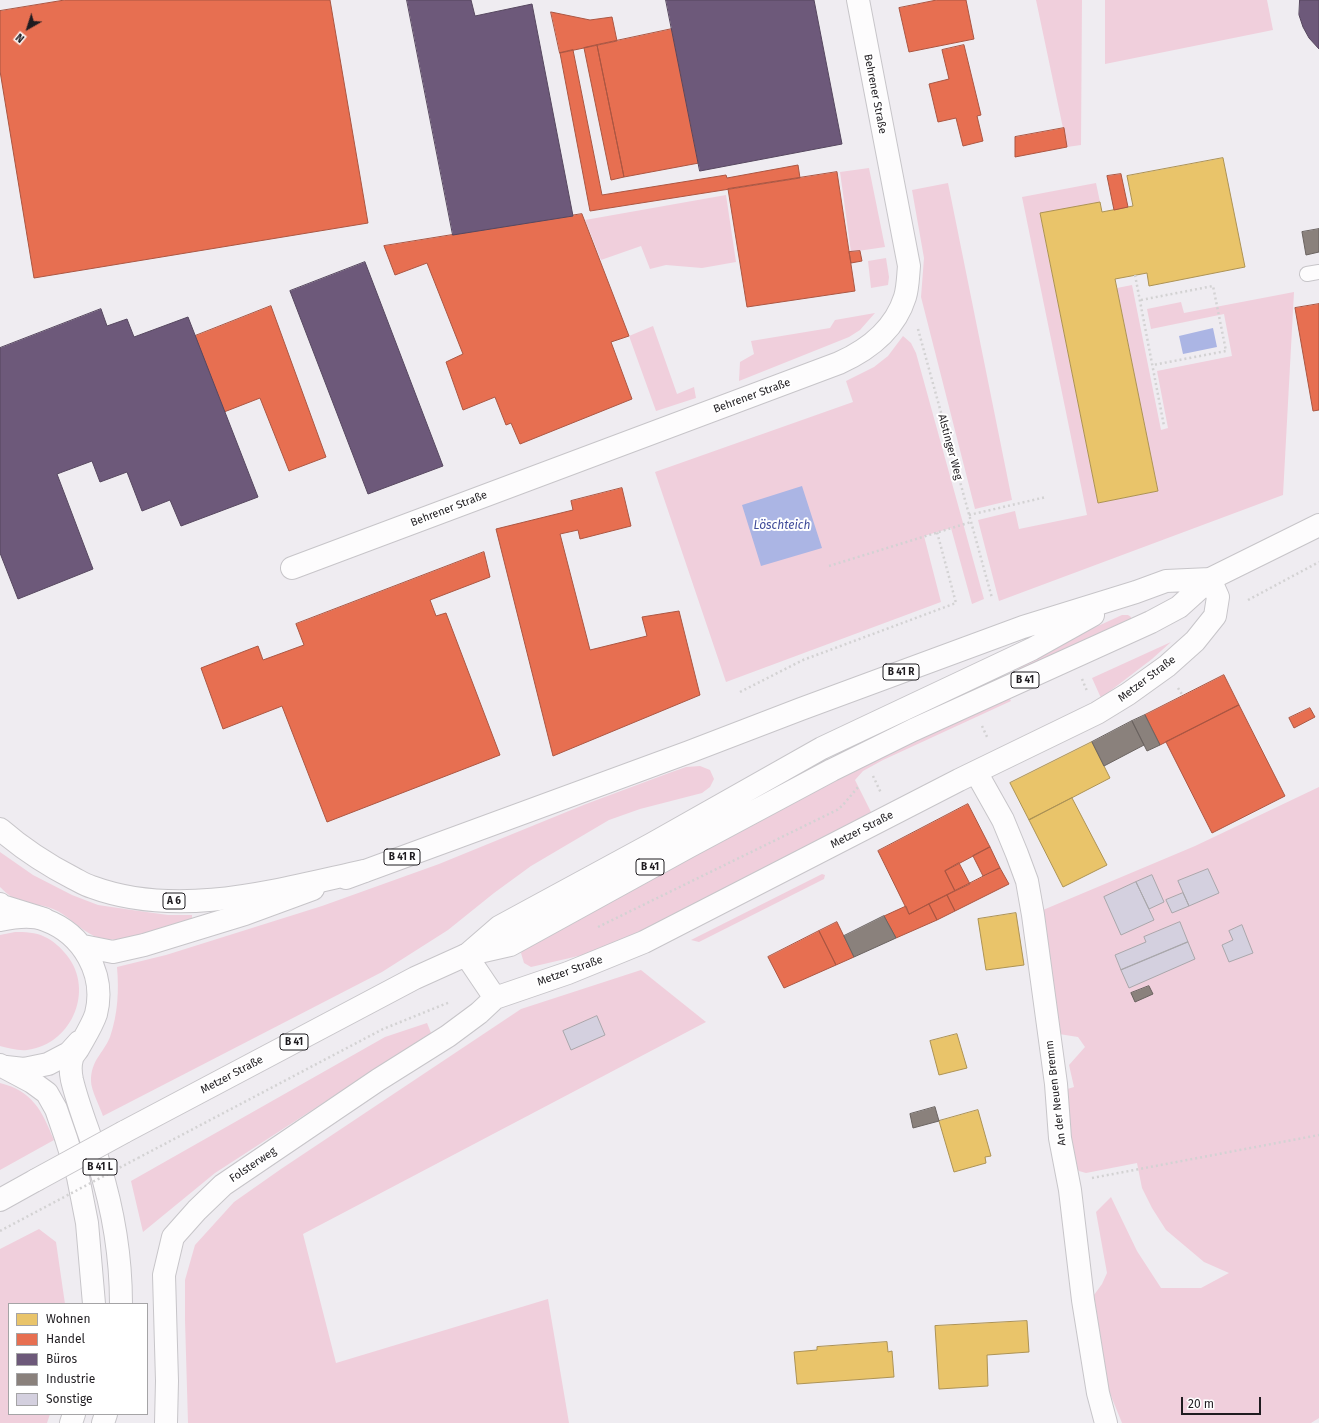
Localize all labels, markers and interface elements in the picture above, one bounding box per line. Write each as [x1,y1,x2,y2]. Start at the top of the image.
north arrow [8,8,48,48]
text: N [13,30,27,45]
street label: Behrener Straße [861,53,889,135]
street label: Behrener Straße [712,376,792,416]
street label: Alstinger Weg [935,413,965,481]
street label: Behrener Straße [409,488,489,530]
water label: Löschteich [754,519,810,533]
street label: Metzer Straße [1116,653,1178,705]
road number: B 41 R [883,664,919,680]
road number: B 41 [1011,672,1039,688]
street label: Metzer Straße [828,809,896,851]
road number: B 41 R [384,849,420,865]
road number: B 41 [636,859,664,875]
road number: A 6 [163,893,185,909]
street label: Metzer Straße [535,953,605,989]
road number: B 41 [280,1034,308,1050]
street label: An der Neuen Bremm [1043,1040,1069,1146]
street label: Metzer Straße [199,1053,265,1097]
street label: Folsterweg [227,1145,279,1185]
road number: B 41 L [83,1159,117,1175]
legend [8,1303,148,1415]
text: Wohnen [46,1312,90,1326]
text: Handel [46,1332,85,1346]
text: Büros [46,1352,77,1366]
text: Industrie [46,1372,95,1386]
scale bar [1183,1389,1263,1415]
text: Sonstige [46,1392,93,1406]
text: 20 m [1188,1397,1214,1411]

